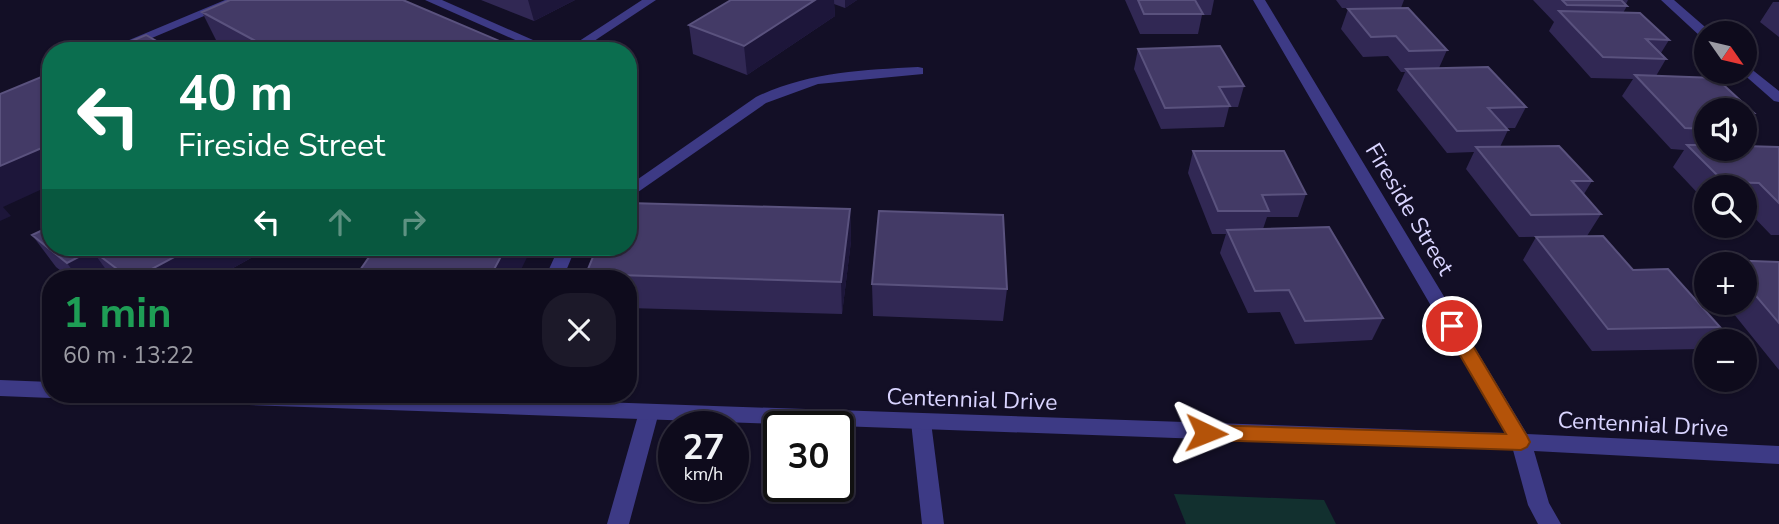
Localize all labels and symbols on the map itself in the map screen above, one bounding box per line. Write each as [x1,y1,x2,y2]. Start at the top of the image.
north arrow [1694,21,1757,84]
street label: Fireside Street [1358,137,1462,282]
pin [1422,296,1482,356]
street label: Centennial Drive [886,381,1058,418]
position arrow [1169,396,1243,470]
street label: Centennial Drive [1557,405,1729,444]
speed limit sign: 30 [763,411,854,502]

